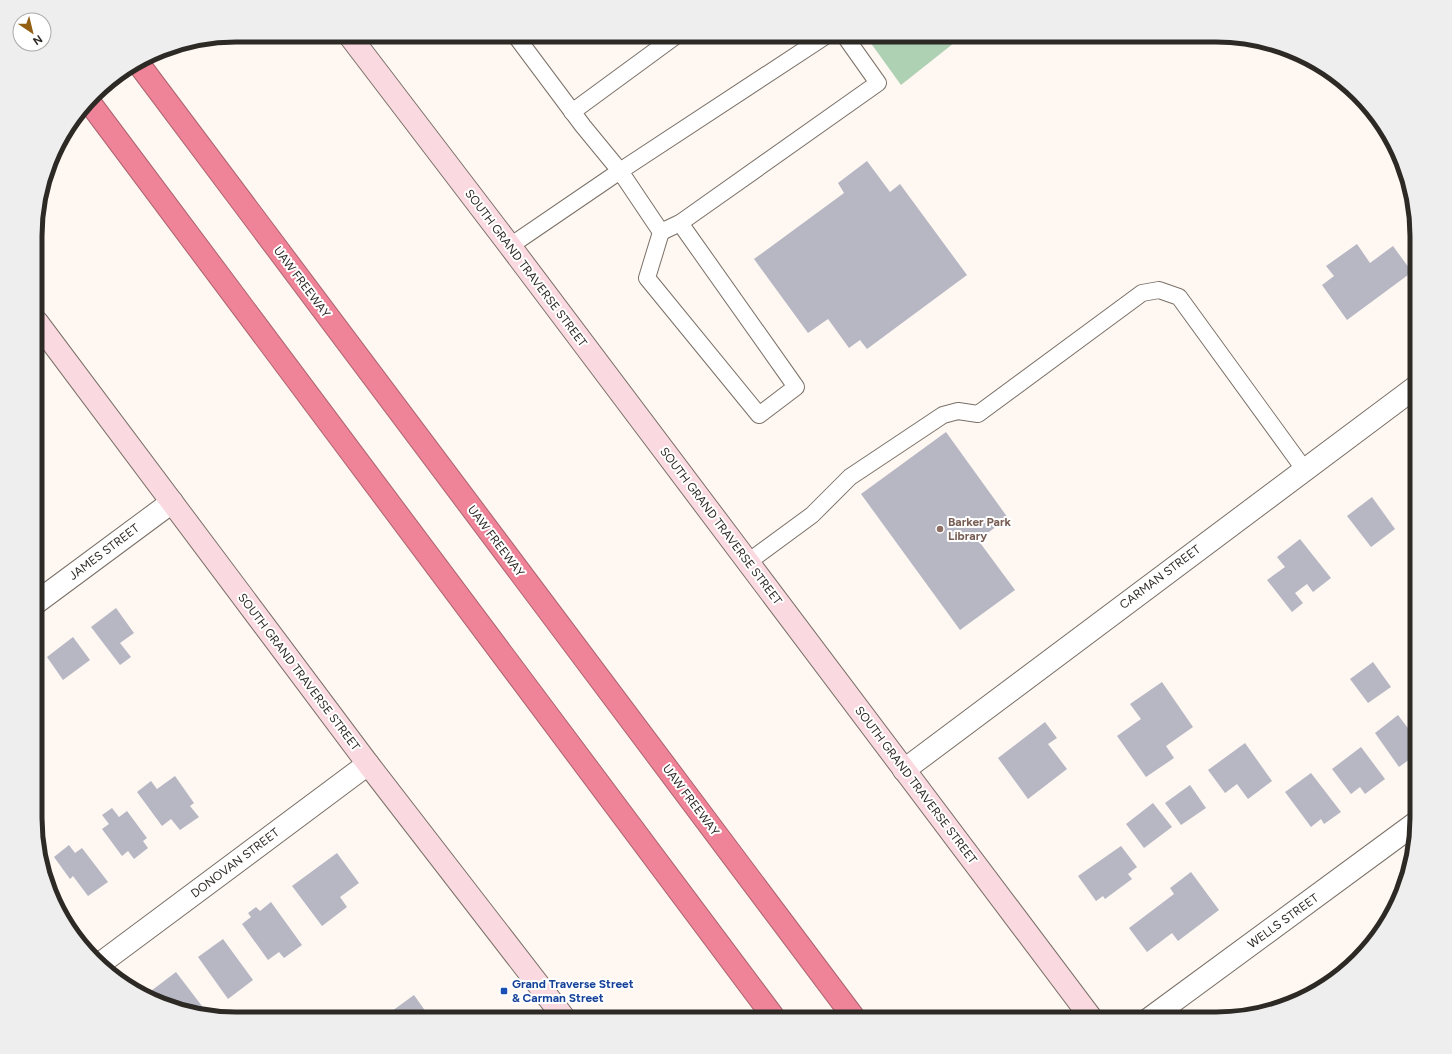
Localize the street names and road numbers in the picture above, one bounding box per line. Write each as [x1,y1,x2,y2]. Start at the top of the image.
street label: SOUTH GRAND TRAVERSE STREET [462,187,590,350]
street label: UAW FREEWAY [271,244,334,321]
street label: SOUTH GRAND TRAVERSE STREET [657,445,785,608]
street label: UAW FREEWAY [465,503,528,580]
street label: JAMES STREET [66,521,142,583]
street label: CARMAN STREET [1117,542,1203,612]
street label: SOUTH GRAND TRAVERSE STREET [235,591,363,754]
street label: SOUTH GRAND TRAVERSE STREET [852,704,980,867]
street label: UAW FREEWAY [660,762,723,839]
street label: DONOVAN STREET [188,825,282,901]
street label: WELLS STREET [1245,890,1321,951]

